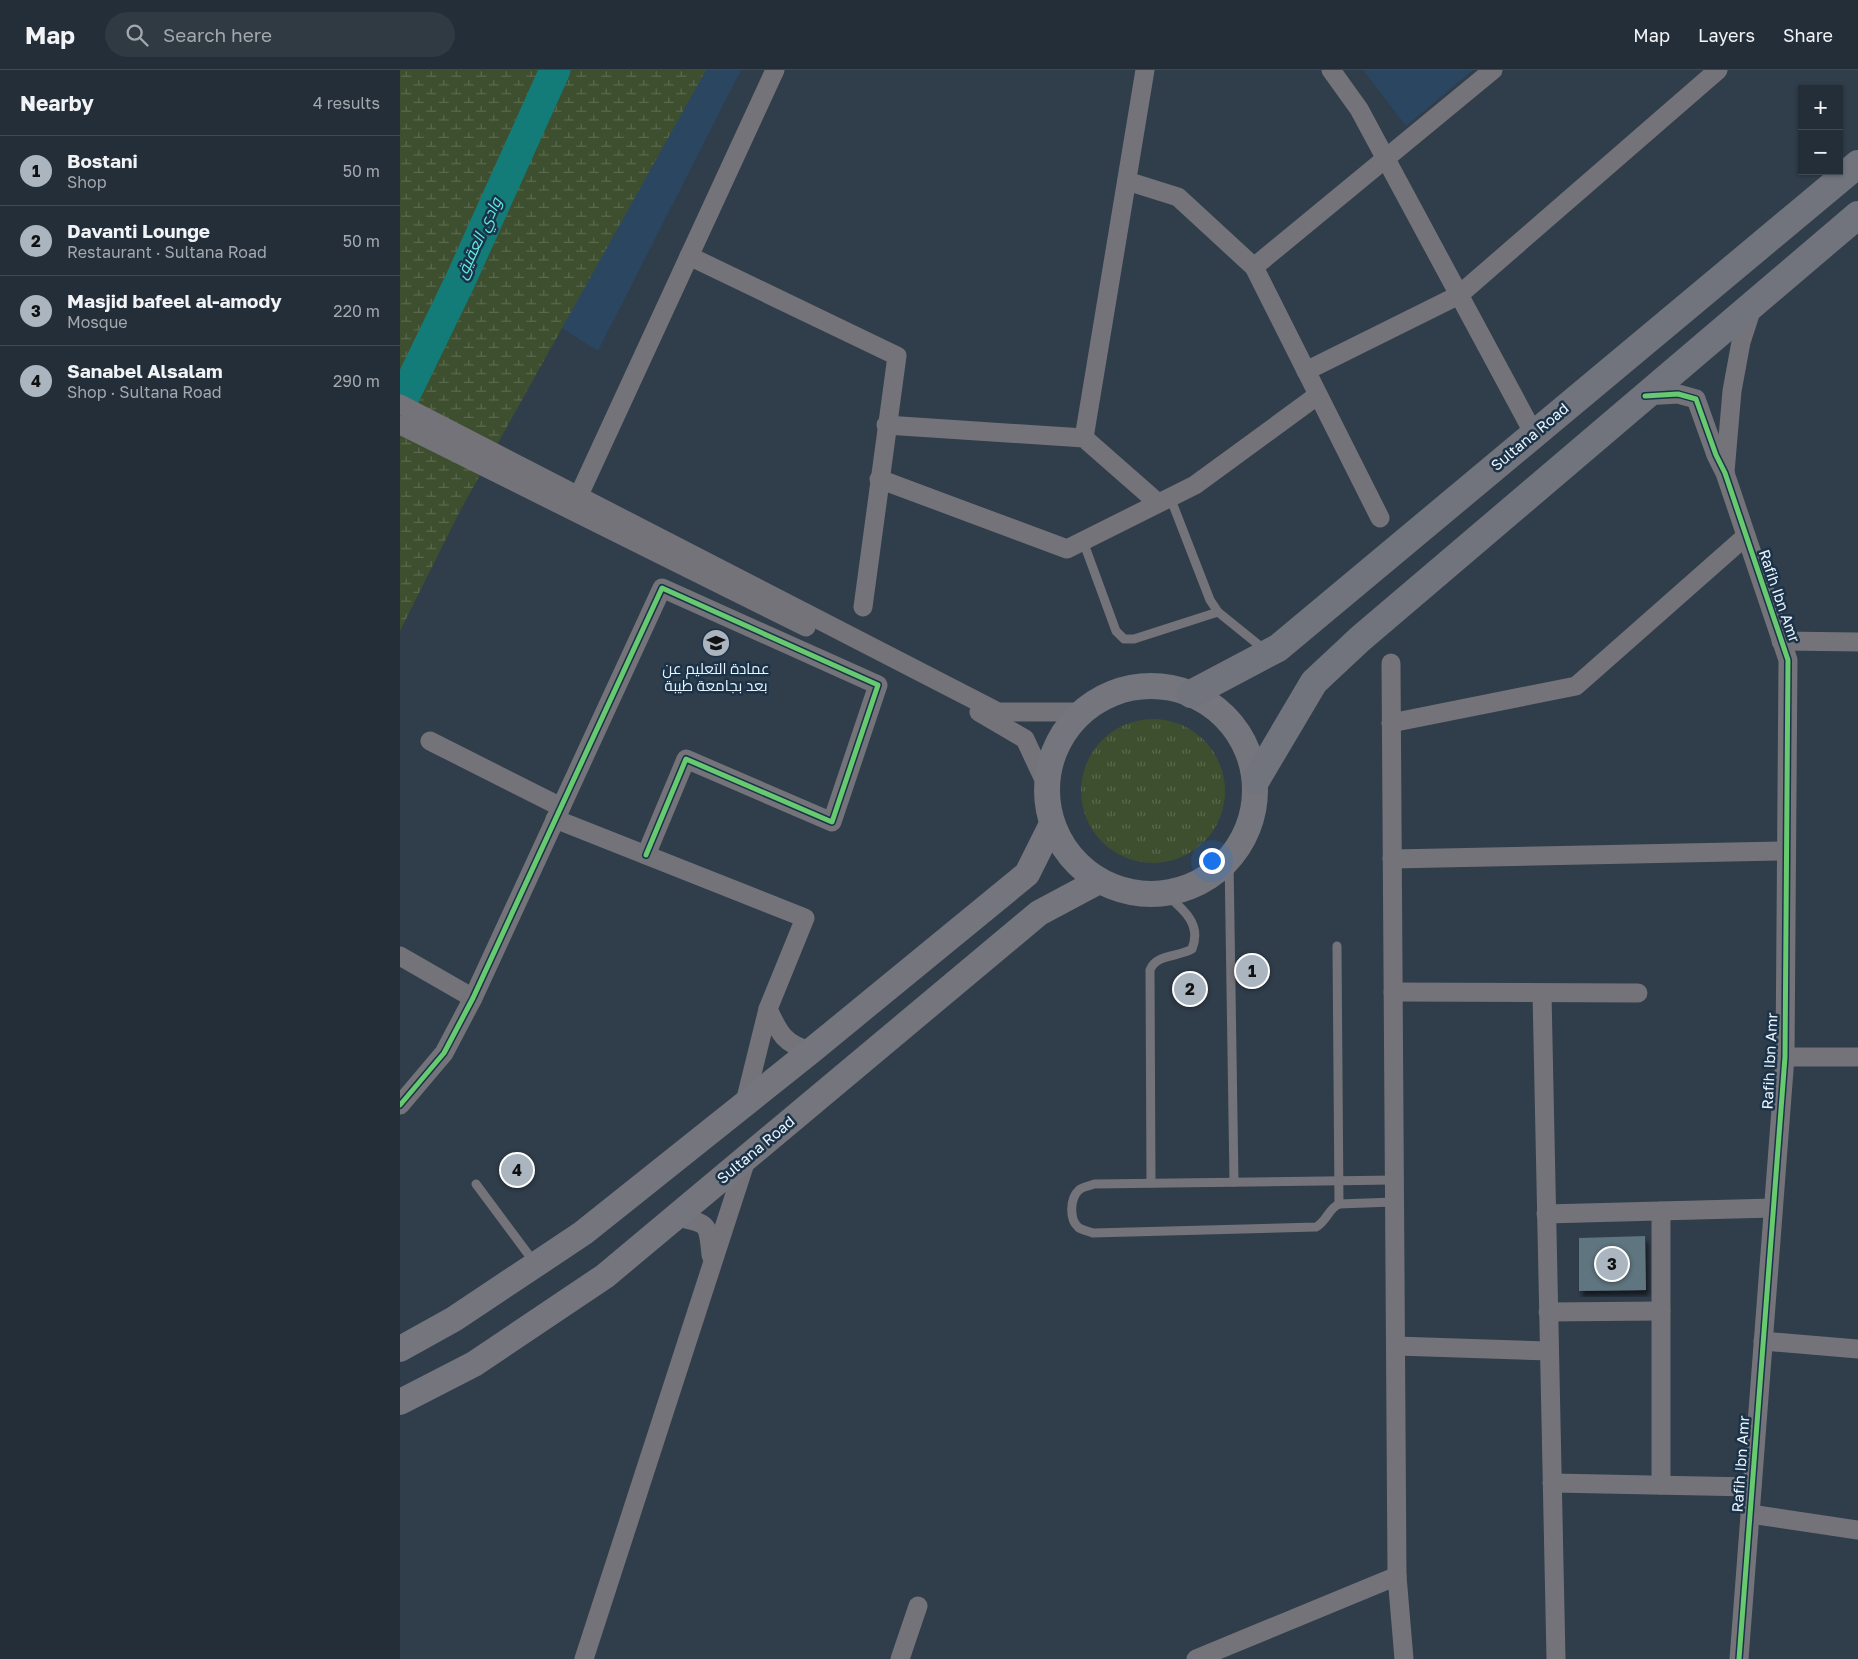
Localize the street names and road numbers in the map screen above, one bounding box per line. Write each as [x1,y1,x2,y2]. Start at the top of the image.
street label: Sultana Road [1487,399,1572,474]
street label: Rafih Ibn Amr [1756,547,1804,645]
street label: Rafih Ibn Amr [1757,1012,1781,1110]
street label: Sultana Road [713,1112,798,1187]
street label: Rafih Ibn Amr [1728,1415,1752,1513]

